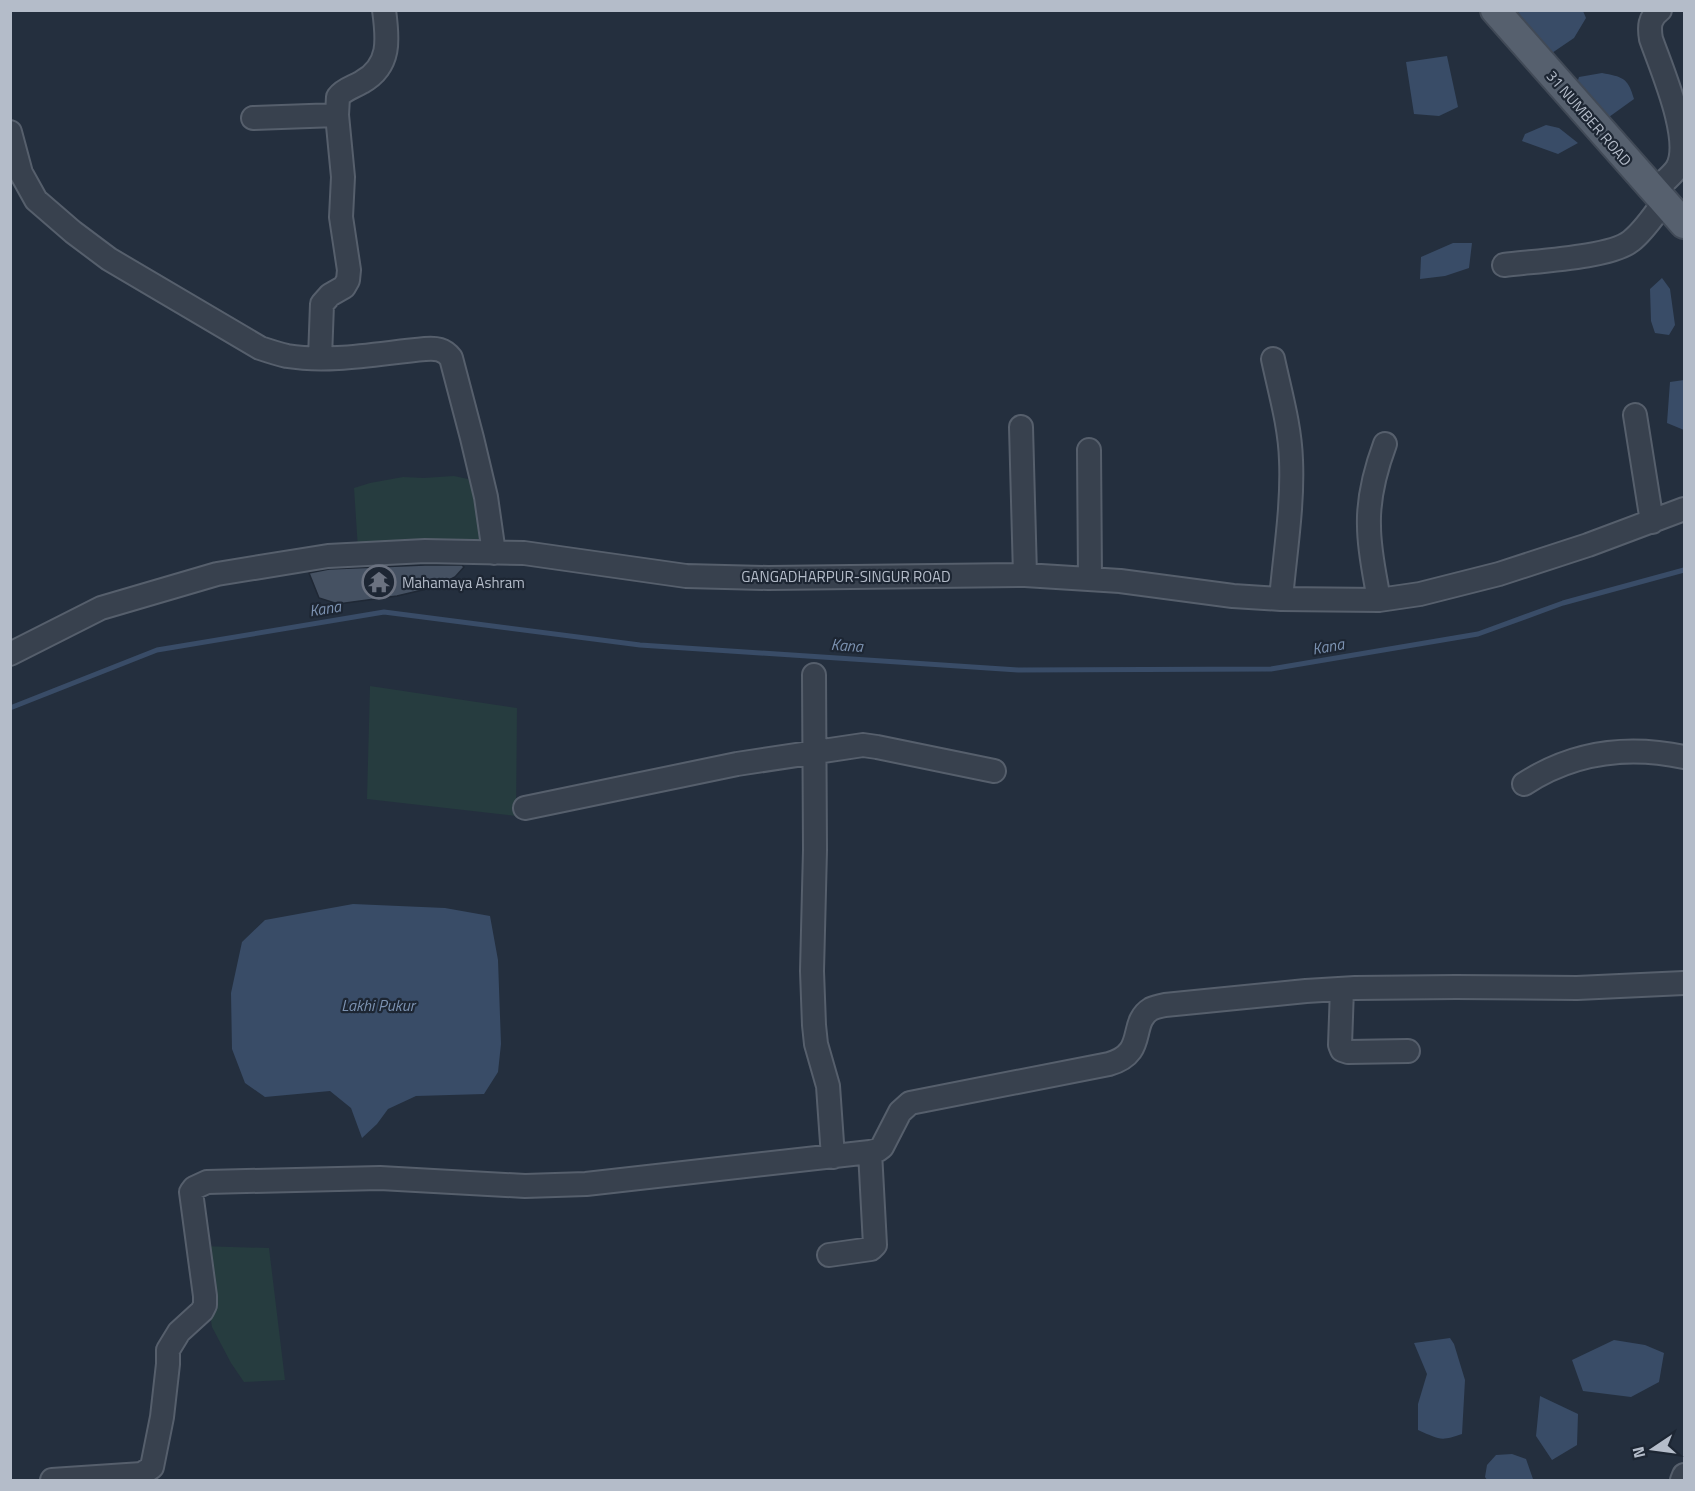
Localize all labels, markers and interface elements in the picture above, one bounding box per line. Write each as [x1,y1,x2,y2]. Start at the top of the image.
street label: 31 NUMBER ROAD [1541,65,1637,171]
temple icon: Mahamaya Ashram [361,564,397,600]
street label: GANGADHARPUR-SINGUR ROAD [741,565,951,588]
place label: Mahamaya Ashram [402,571,525,594]
water label: Kana [307,593,344,622]
water label: Kana [1310,631,1347,661]
water label: Kana [830,632,865,658]
water label: Lakhi Pukur [341,993,417,1017]
north arrow [1623,1419,1683,1479]
text: N [1625,1444,1651,1460]

